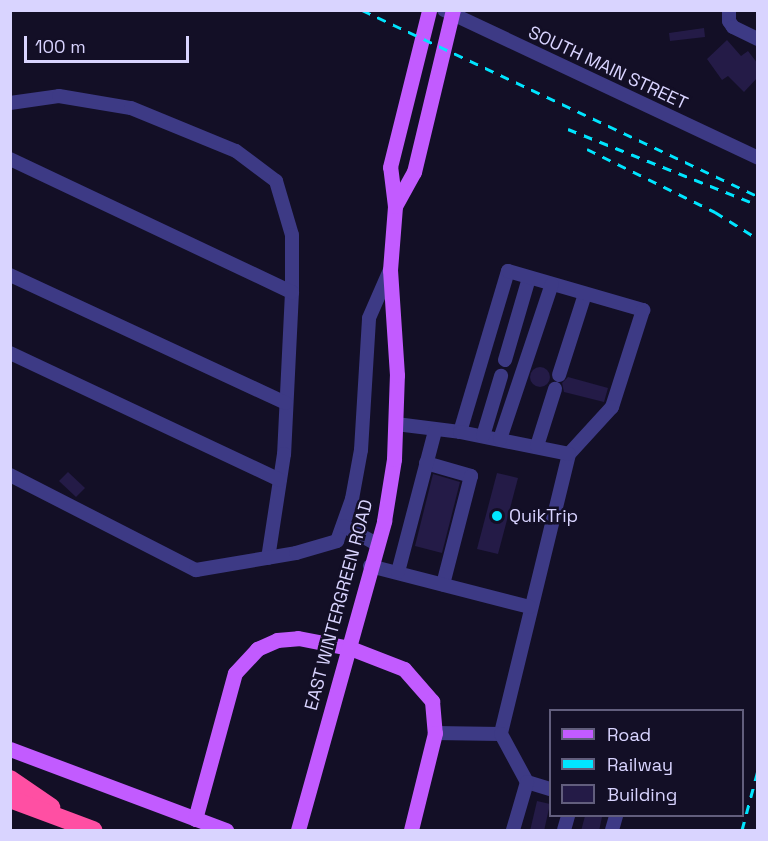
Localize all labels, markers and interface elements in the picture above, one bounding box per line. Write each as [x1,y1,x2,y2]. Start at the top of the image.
street label: SOUTH MAIN STREET [525,22,691,114]
scale bar [27,24,192,62]
text: 100 m [35,35,86,58]
street label: EAST WINTERGREEN ROAD [300,497,378,713]
place label: QuikTrip [509,505,578,527]
marker: QuikTrip [490,509,504,523]
legend [549,709,744,817]
text: Road [607,723,651,746]
text: Railway [607,753,673,776]
text: Building [607,783,677,806]

